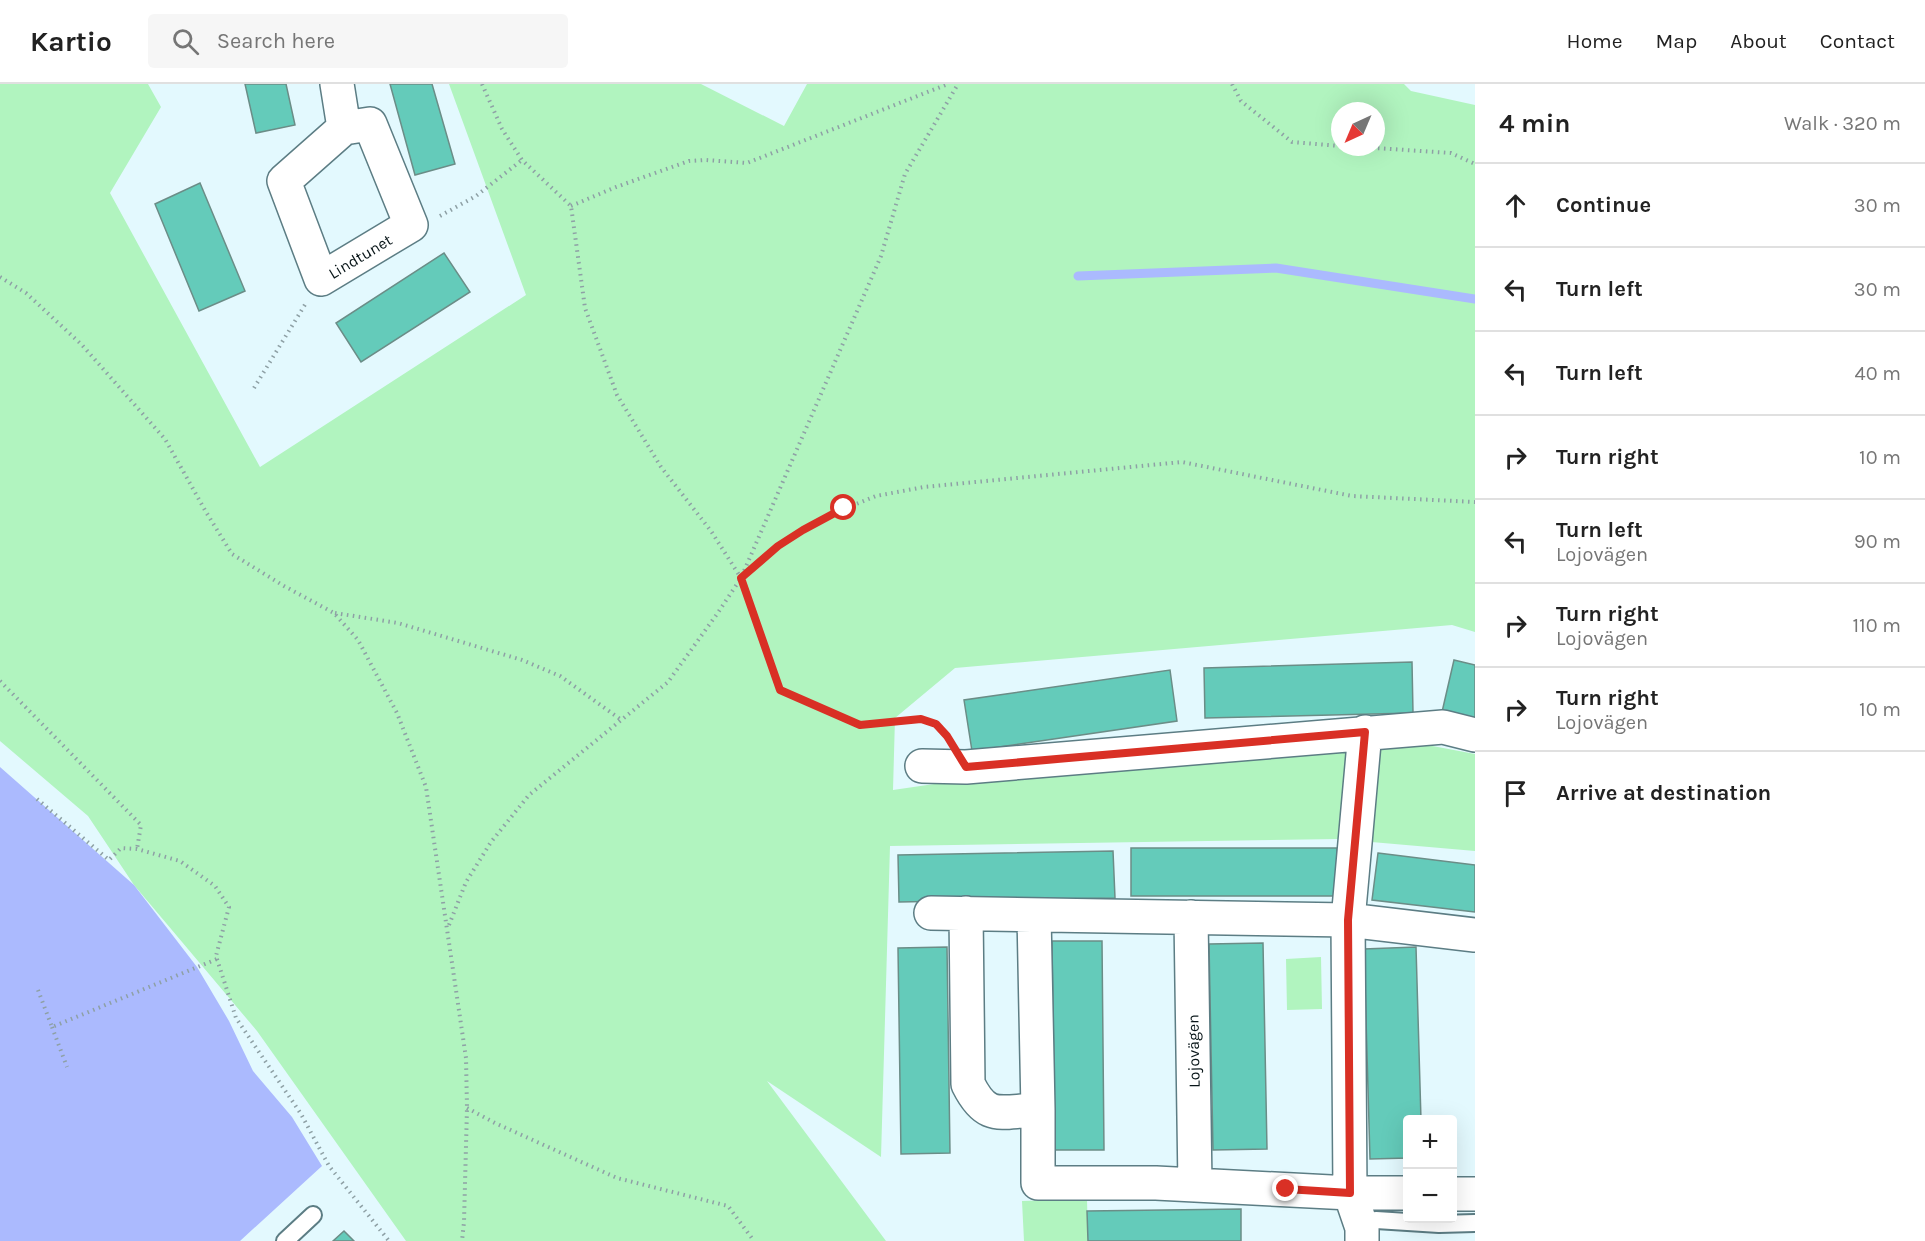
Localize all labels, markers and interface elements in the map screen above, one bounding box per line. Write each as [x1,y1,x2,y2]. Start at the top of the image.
search box [148,14,568,68]
text: Kartio [30,25,112,58]
icon: search [169,25,202,58]
text: Search here [217,28,335,54]
text: Home [1567,29,1623,53]
text: Map [1656,29,1697,53]
text: About [1730,29,1787,53]
text: Contact [1820,29,1895,53]
north arrow [1331,102,1385,156]
text: 4 min [1499,108,1570,139]
text: Walk · 320 m [1784,112,1901,135]
icon: ahead [1499,189,1532,222]
text: Continue [1556,192,1651,218]
text: 30 m [1854,194,1901,217]
street label: Lindtunet [325,230,396,283]
icon: left [1499,273,1532,306]
text: Turn left [1556,276,1643,302]
text: 30 m [1854,278,1901,301]
icon: left [1499,357,1532,390]
text: Turn left [1556,360,1643,386]
text: 40 m [1855,362,1901,385]
icon: right [1499,441,1532,474]
text: Turn right [1556,444,1659,470]
text: 10 m [1859,446,1901,469]
route start [830,494,856,520]
text: Turn left [1556,517,1643,543]
icon: left [1499,525,1532,558]
text: 90 m [1854,530,1901,553]
text: Lojovägen [1556,543,1648,566]
text: Turn right [1556,601,1659,627]
icon: right [1499,609,1532,642]
text: 110 m [1852,614,1901,637]
text: Lojovägen [1556,627,1648,650]
text: Turn right [1556,685,1659,711]
icon: right [1499,693,1532,726]
text: 10 m [1859,698,1901,721]
text: Lojovägen [1556,711,1648,734]
icon: arrive [1499,777,1532,810]
text: Arrive at destination [1556,780,1771,806]
street label: Lojovägen [1183,1014,1204,1088]
map controls [1403,1115,1457,1223]
button: + [1403,1115,1457,1169]
button: − [1403,1169,1457,1223]
route end [1272,1175,1298,1201]

